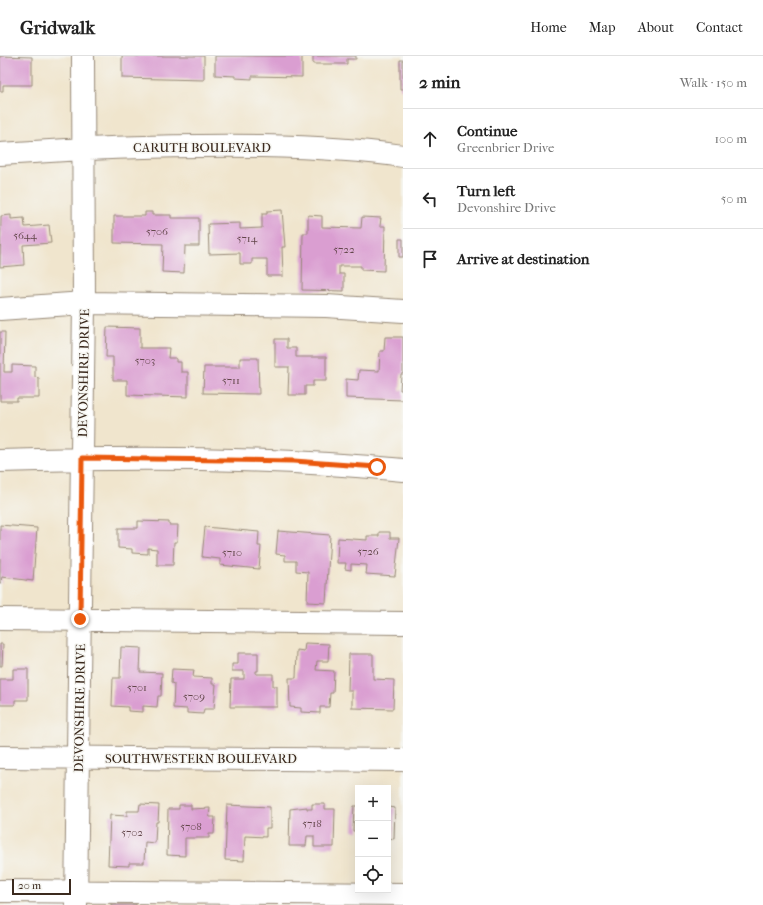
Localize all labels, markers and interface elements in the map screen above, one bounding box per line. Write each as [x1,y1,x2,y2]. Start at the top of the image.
text: Gridwalk [20,17,95,39]
text: Home [530,19,567,36]
text: Map [589,19,616,36]
text: About [638,19,674,36]
text: Contact [696,19,743,36]
text: 2 min [419,72,460,92]
text: Walk · 150 m [680,75,747,90]
text: Continue [457,122,517,140]
icon: ahead [419,128,441,150]
text: 100 m [714,131,747,146]
street label: CARUTH BOULEVARD [133,140,271,155]
text: Greenbrier Drive [457,140,555,155]
text: Turn left [457,182,515,200]
icon: left [419,188,441,210]
text: 50 m [721,191,747,206]
text: Devonshire Drive [457,200,556,215]
house number: 5706 [146,225,168,238]
house number: 5644 [13,229,37,242]
house number: 5714 [237,232,258,245]
house number: 5722 [333,243,355,256]
icon: arrive [419,248,441,270]
text: Arrive at destination [457,250,589,268]
street label: DEVONSHIRE DRIVE [75,308,92,437]
house number: 5703 [135,354,155,367]
house number: 5711 [222,374,240,387]
route start [368,458,386,476]
house number: 5726 [357,545,379,558]
house number: 5710 [222,546,242,559]
route end [71,610,89,628]
street label: DEVONSHIRE DRIVE [71,643,88,772]
house number: 5701 [127,681,147,694]
house number: 5709 [183,690,205,703]
street label: SOUTHWESTERN BOULEVARD [105,751,297,766]
map controls [355,785,391,893]
button: + [355,785,391,821]
house number: 5718 [302,817,322,830]
house number: 5708 [180,820,202,833]
button: − [355,821,391,857]
house number: 5702 [121,826,143,839]
button: locate [355,857,391,893]
scale bar [12,877,71,896]
text: 20 m [18,879,41,892]

